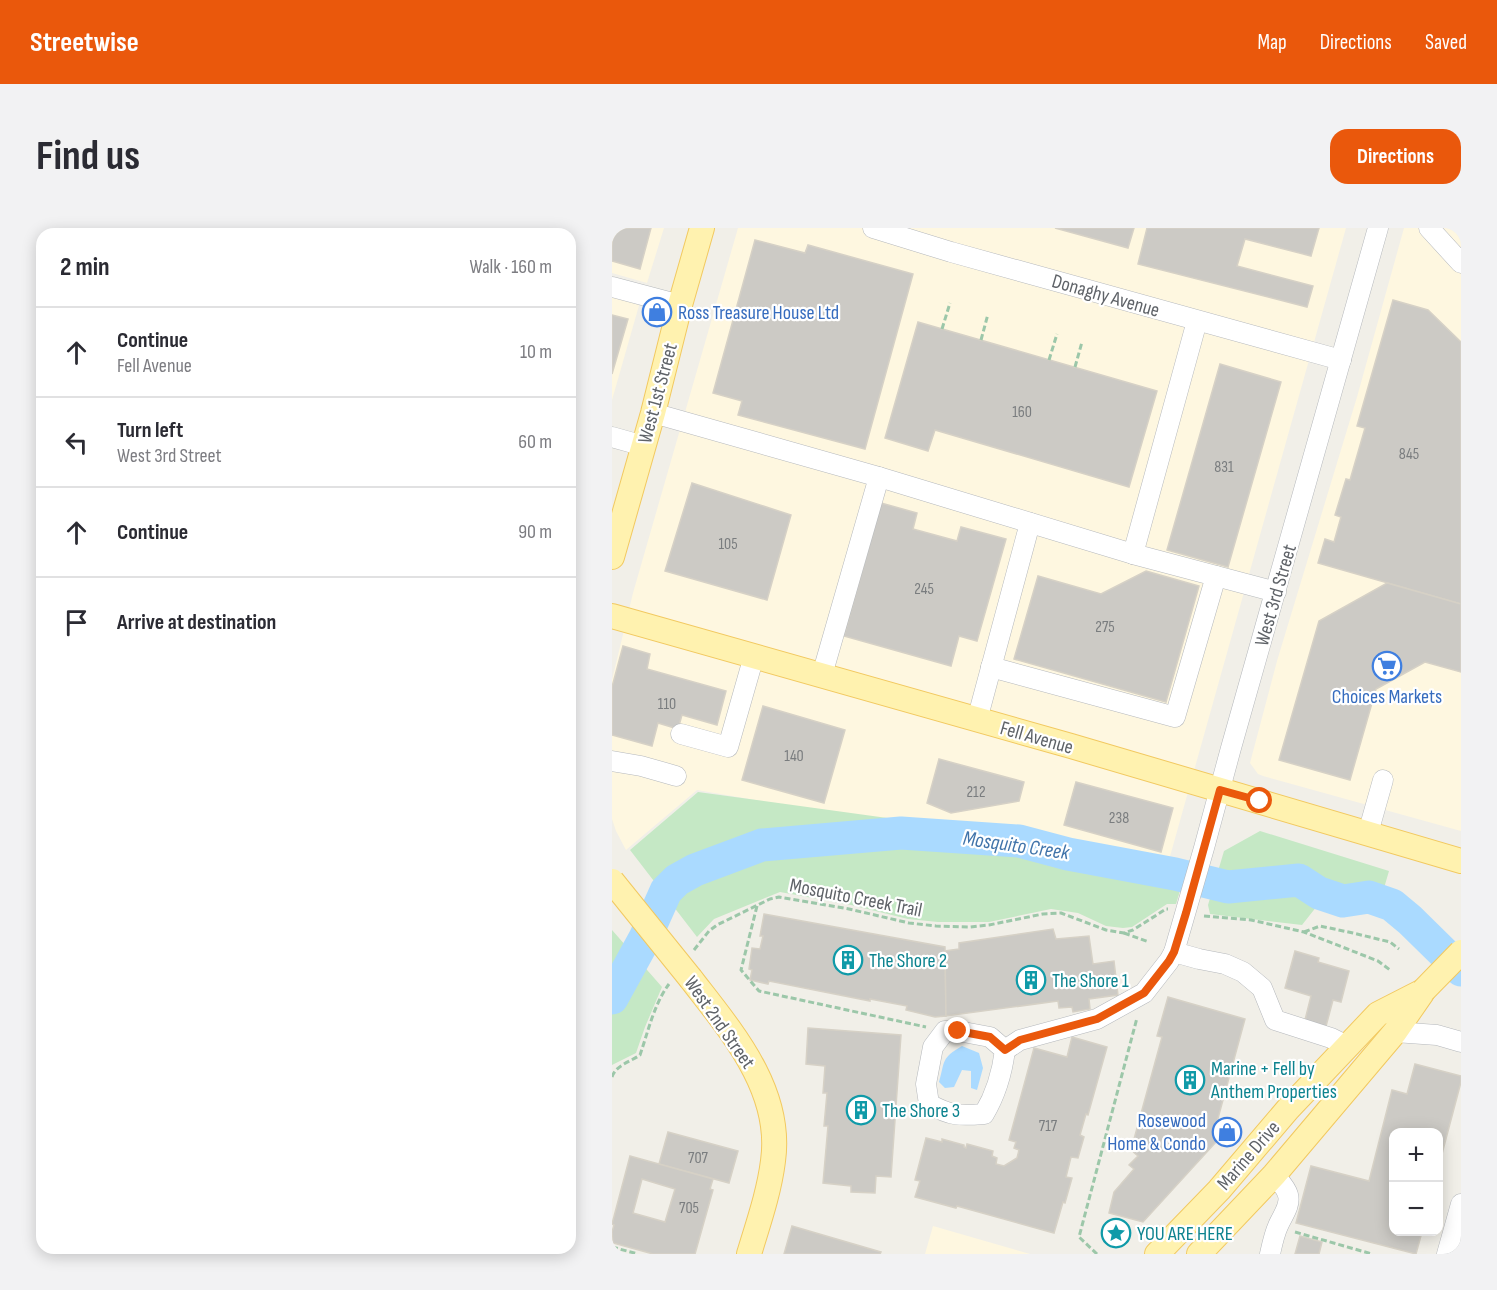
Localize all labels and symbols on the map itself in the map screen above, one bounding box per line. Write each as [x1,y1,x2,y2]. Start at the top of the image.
street label: Donaghy Avenue [1049,269,1162,323]
shop icon: Ross Treasure House Ltd [641,296,673,328]
place label: Ross Treasure House Ltd [678,301,839,325]
street label: West 1st Street [633,340,683,446]
house number: 160 [1012,403,1032,422]
house number: 845 [1399,445,1419,464]
house number: 831 [1214,458,1234,477]
house number: 105 [718,535,738,554]
street label: West 3rd Street [1250,542,1302,649]
house number: 245 [914,580,934,599]
house number: 275 [1095,618,1115,637]
supermarket icon: Choices Markets [1371,650,1403,682]
place label: Choices Markets [1332,685,1442,709]
house number: 110 [658,695,676,714]
street label: Fell Avenue [997,716,1076,760]
house number: 140 [784,747,804,766]
house number: 212 [966,783,986,802]
route start [1246,787,1272,813]
house number: 238 [1109,809,1129,828]
water label: Mosquito Creek [961,826,1072,865]
street label: Mosquito Creek Trail [788,873,924,923]
building icon: The Shore 2 [832,944,864,976]
place label: The Shore 2 [869,949,947,973]
building icon: The Shore 1 [1015,964,1047,996]
place label: The Shore 1 [1052,969,1129,993]
street label: West 2nd Street [678,972,760,1074]
route end [944,1017,970,1043]
place label: Marine + Fell by Anthem Properties [1210,1057,1337,1104]
building icon: Marine + Fell by Anthem Properties [1174,1064,1206,1096]
building icon: The Shore 3 [845,1094,877,1126]
place label: The Shore 3 [882,1099,960,1123]
place label: Rosewood Home & Condo [1107,1109,1206,1156]
shop icon: Rosewood Home & Condo [1211,1116,1243,1148]
street label: Marine Drive [1212,1116,1285,1195]
house number: 717 [1039,1117,1058,1136]
house number: 707 [688,1149,709,1168]
house number: 705 [679,1199,699,1218]
place icon: YOU ARE HERE [1100,1217,1132,1249]
place label: YOU ARE HERE [1137,1222,1233,1246]

